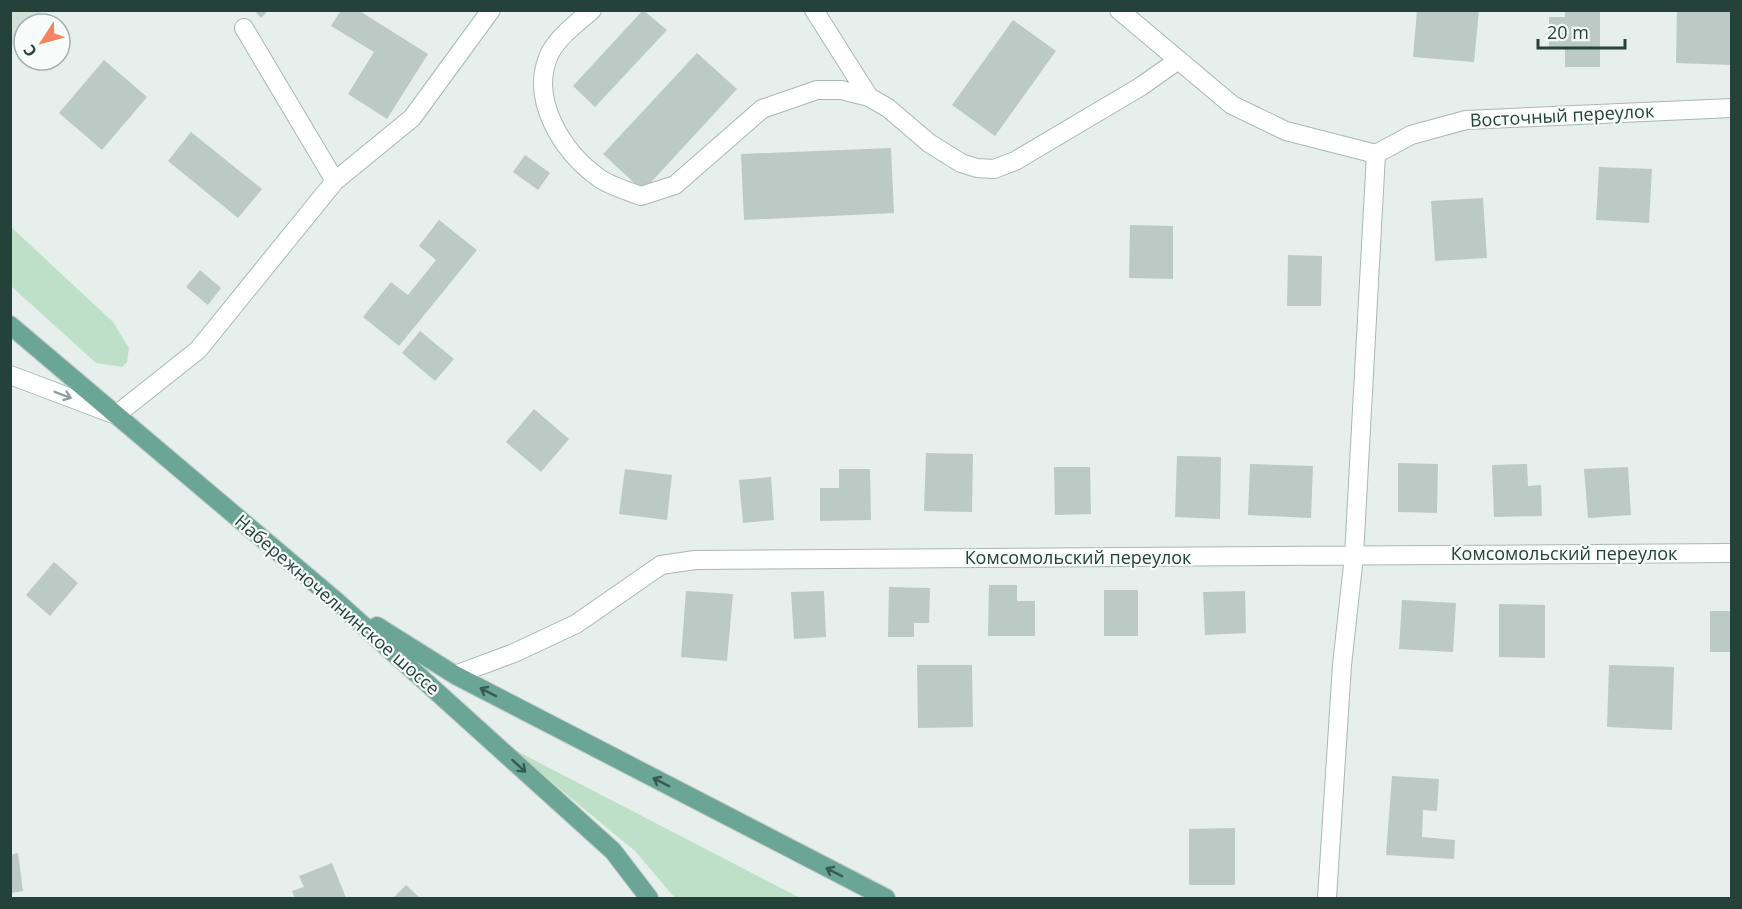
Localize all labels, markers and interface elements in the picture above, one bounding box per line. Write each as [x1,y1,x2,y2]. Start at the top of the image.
north arrow [12,12,72,72]
scale bar [1538,12,1625,50]
text: 20 m [1547,20,1589,44]
text: С [18,40,42,61]
street label: Восточный переулок [1469,98,1655,132]
one-way arrow [53,390,72,401]
street label: Набережночелнинское шоссе [230,509,445,700]
street label: Комсомольский переулок [1451,541,1678,565]
street label: Комсомольский переулок [965,545,1192,569]
one-way arrow [479,686,497,698]
one-way arrow [511,759,526,773]
one-way arrow [653,776,670,788]
one-way arrow [826,865,844,877]

